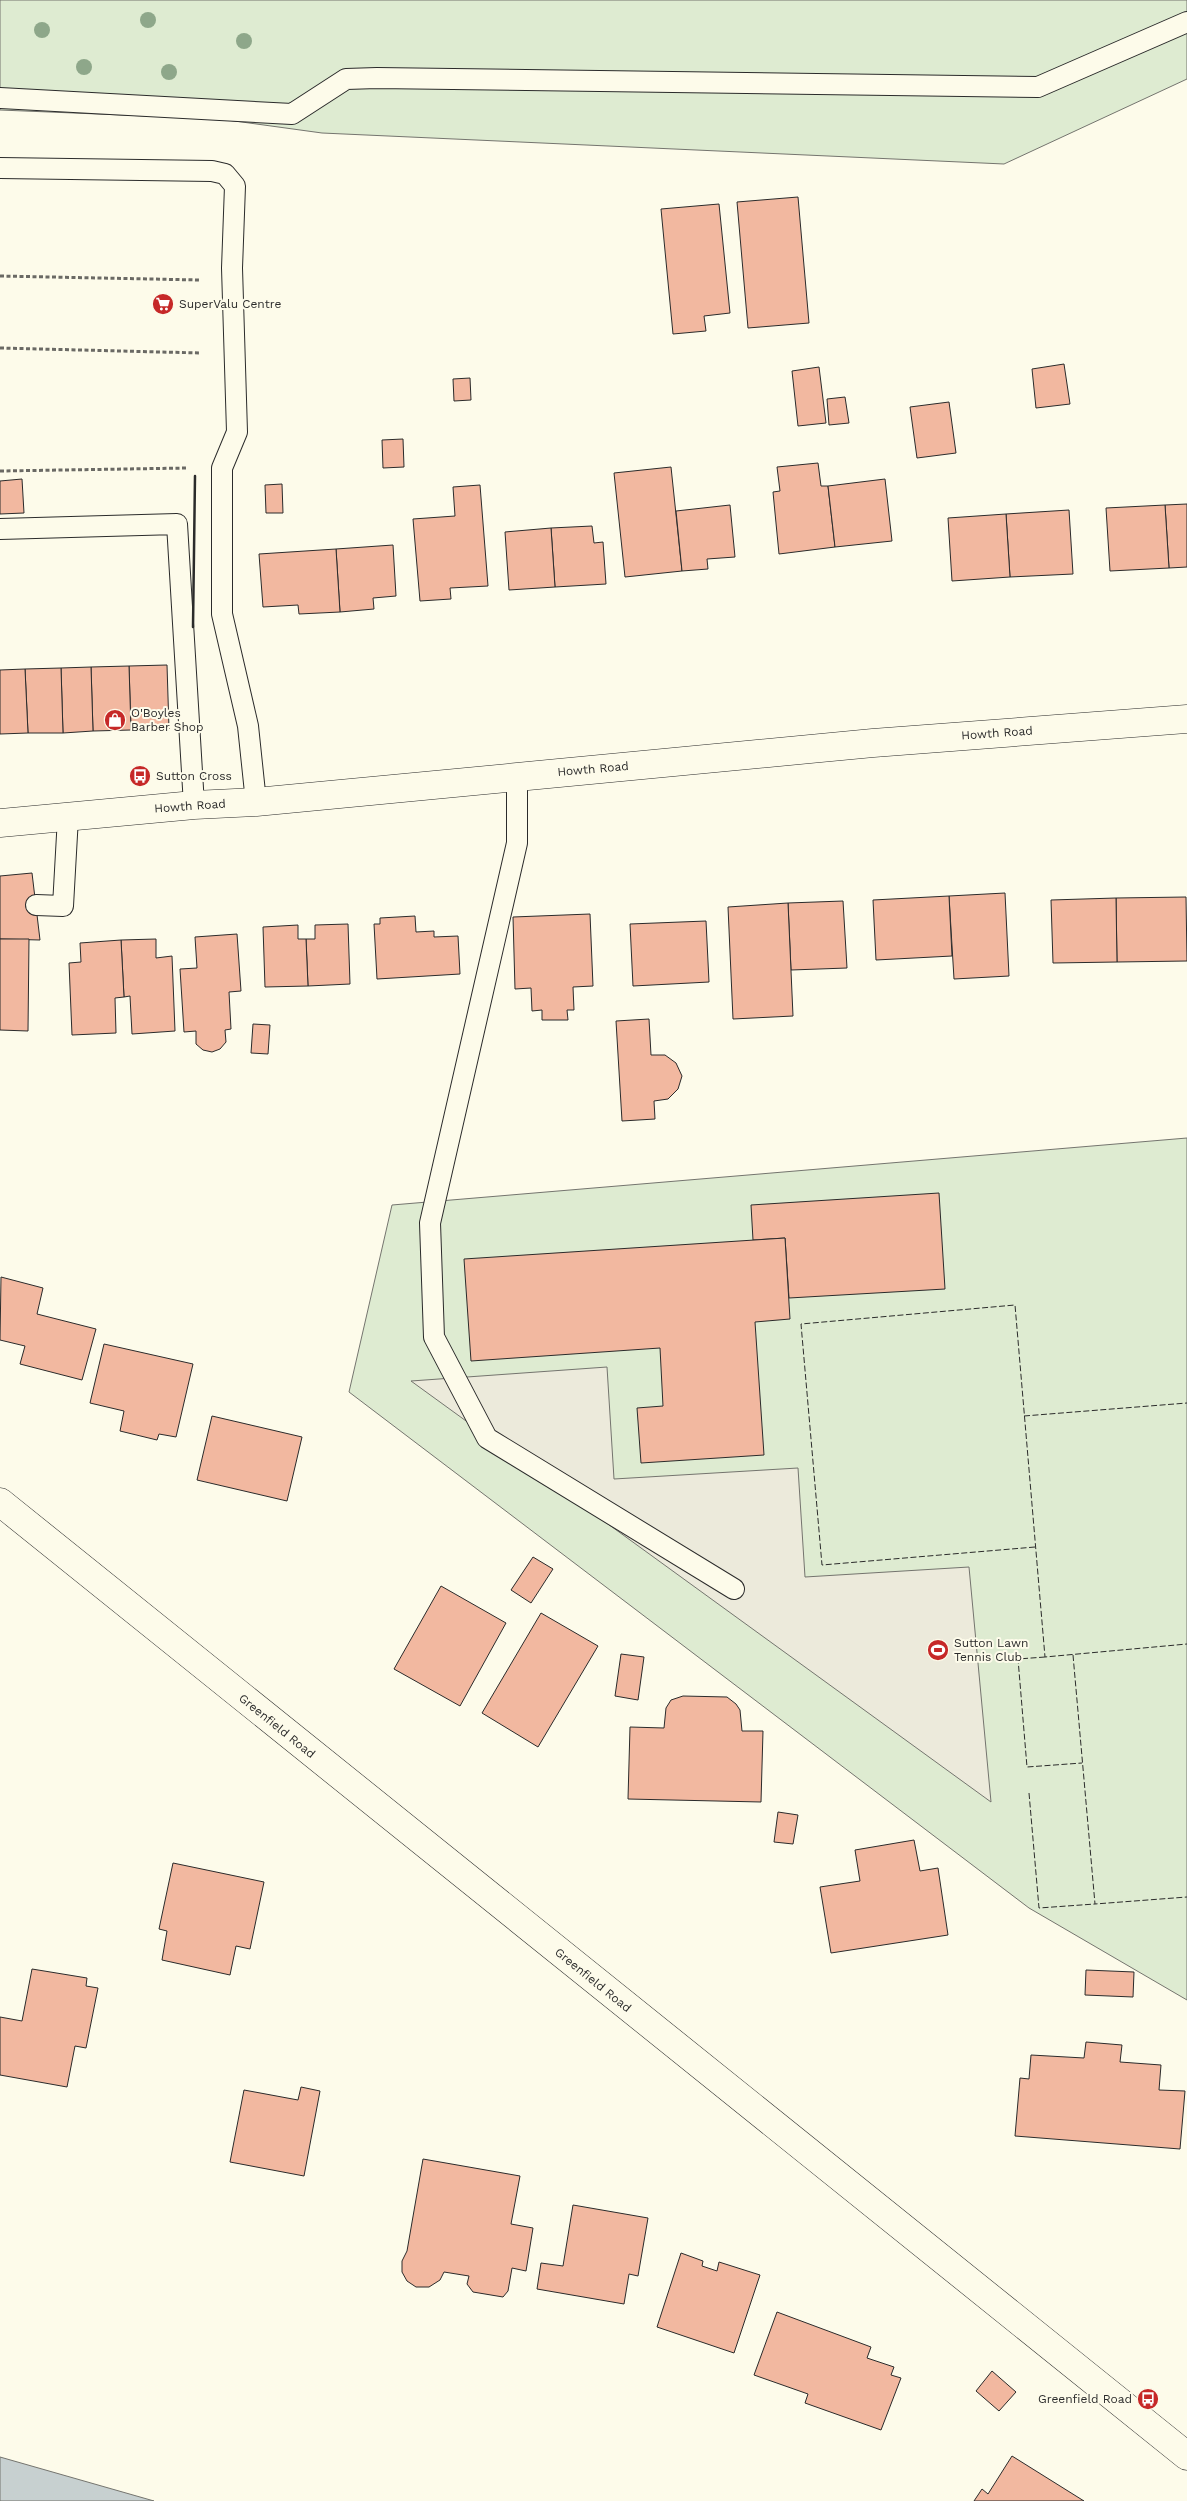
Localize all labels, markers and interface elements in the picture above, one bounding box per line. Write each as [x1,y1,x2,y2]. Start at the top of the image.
supermarket icon: SuperValu Centre [151,292,175,316]
place label: SuperValu Centre [179,297,281,311]
place label: O'Boyles Barber Shop [131,706,204,734]
shop icon: O'Boyles Barber Shop [103,708,127,732]
street label: Howth Road [961,724,1033,742]
street label: Howth Road [557,759,629,779]
bus stop icon: Sutton Cross [128,764,152,788]
place label: Sutton Cross [156,769,232,783]
street label: Howth Road [154,797,226,815]
place label: Sutton Lawn Tennis Club [954,1636,1028,1664]
sports icon: Sutton Lawn Tennis Club [926,1638,950,1662]
street label: Greenfield Road [236,1691,318,1761]
street label: Greenfield Road [552,1945,634,2015]
bus stop icon: Greenfield Road [1136,2387,1160,2411]
place label: Greenfield Road [1038,2392,1132,2406]

